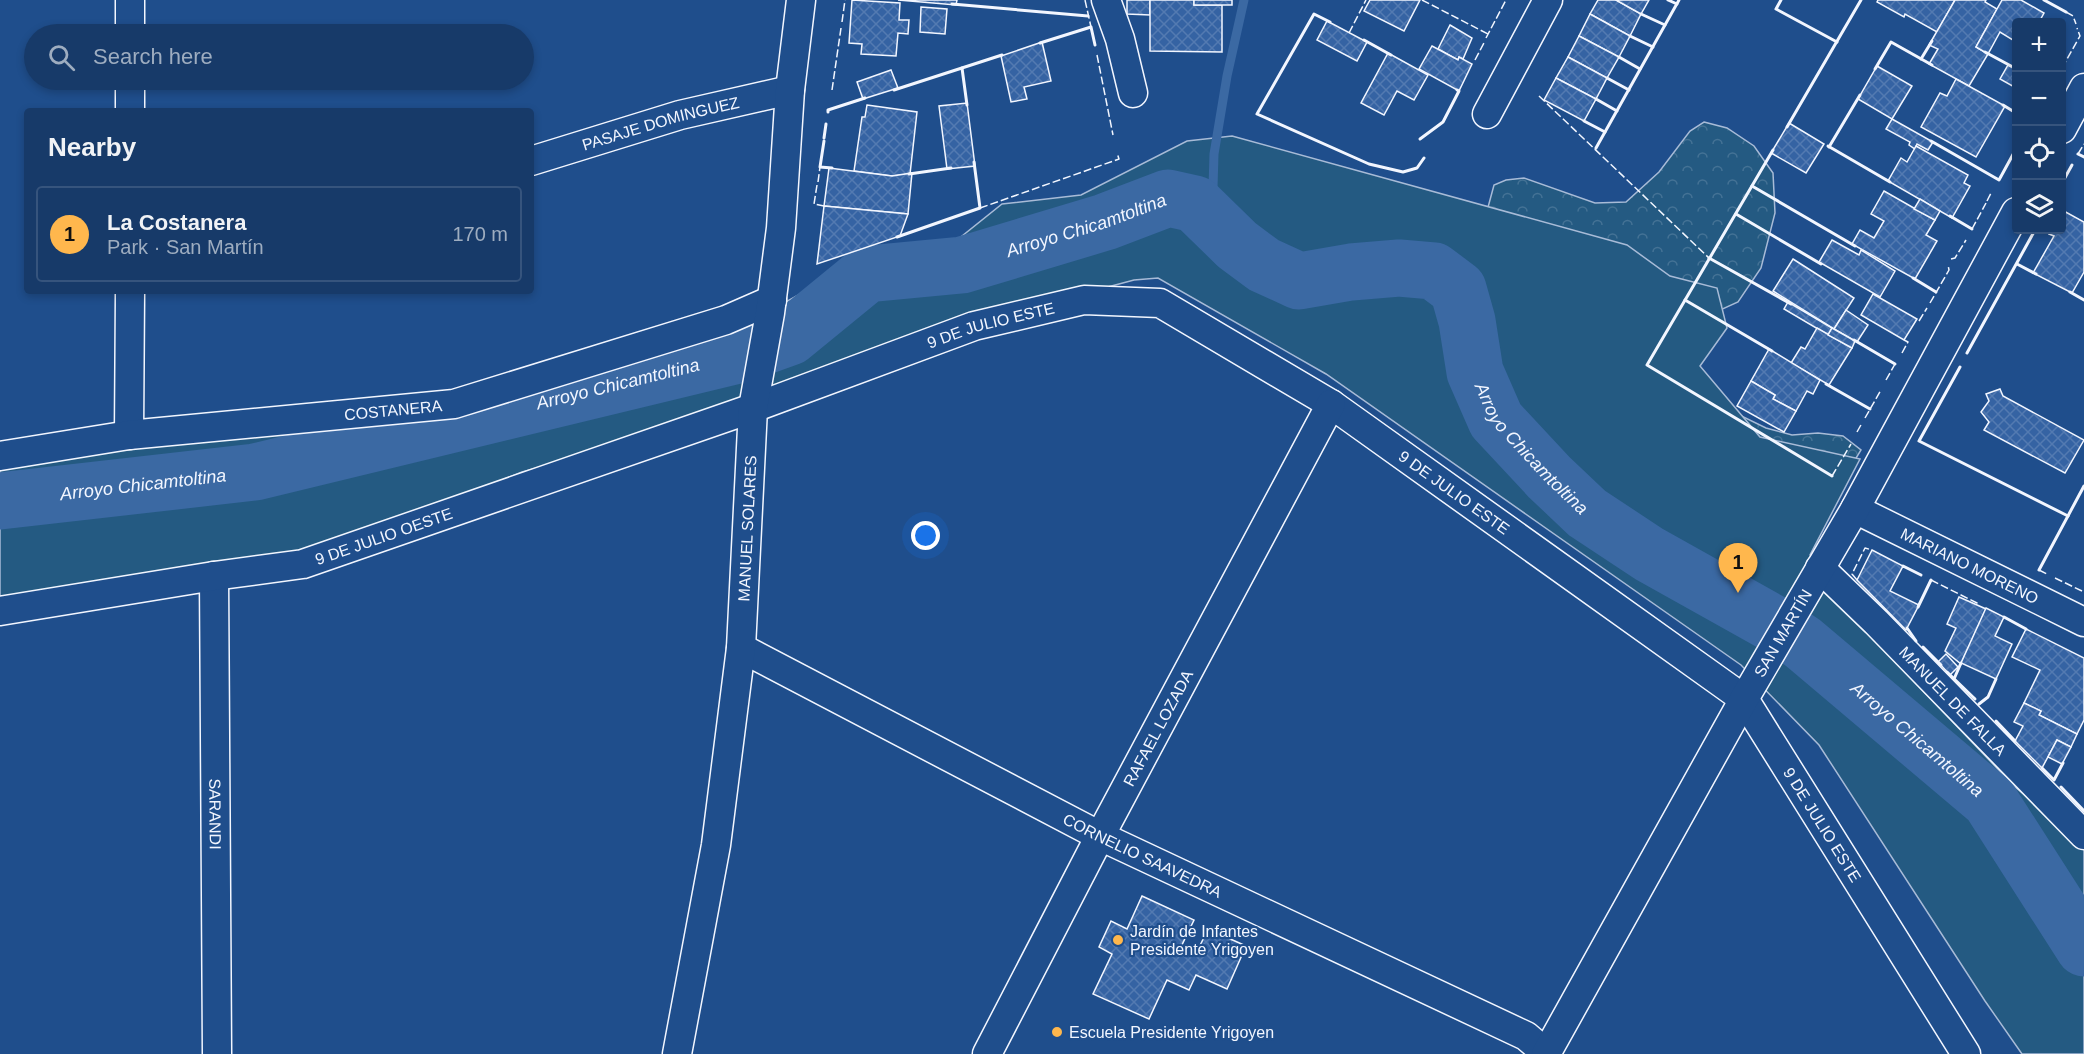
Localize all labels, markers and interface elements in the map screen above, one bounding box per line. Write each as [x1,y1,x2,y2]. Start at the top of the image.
map controls [2012,18,2066,234]
button: + [2012,18,2066,72]
search box [24,24,534,90]
icon: search [45,41,78,74]
text: Search here [93,44,213,69]
button: − [2012,72,2066,126]
street label: PASAJE DOMINGUEZ [580,93,741,153]
button: locate [2012,126,2066,180]
text: Nearby [48,132,136,162]
button: layers [2012,180,2066,234]
water label: Arroyo Chicamtoltina [1003,190,1169,261]
text: La Costanera [107,210,246,235]
text: 1 [64,223,75,245]
text: 170 m [452,223,508,245]
text: Park · San Martín [107,236,264,258]
street label: 9 DE JULIO ESTE [925,299,1056,351]
water label: Arroyo Chicamtoltina [533,355,701,414]
water label: Arroyo Chicamtoltina [1471,379,1592,518]
street label: COSTANERA [343,397,443,423]
street label: 9 DE JULIO ESTE [1396,447,1513,537]
street label: MANUEL SOLARES [735,455,759,602]
water label: Arroyo Chicamtoltina [58,465,227,504]
street label: 9 DE JULIO OESTE [313,504,455,568]
your location [911,521,940,550]
street label: MARIANO MORENO [1898,525,2041,607]
pin: 1 [1718,544,1758,593]
street label: SAN MARTÍN [1750,586,1815,680]
street label: MANUEL DE FALLA [1896,643,2010,759]
street label: RAFAEL LOZADA [1120,667,1196,789]
water label: Arroyo Chicamtoltina [1846,677,1987,801]
street label: 9 DE JULIO ESTE [1780,764,1865,885]
street label: SARANDI [207,778,224,850]
street label: CORNELIO SAAVEDRA [1060,810,1225,901]
place label: Jardín de Infantes Presidente Yrigoyen [1130,923,1274,958]
marker: Jardín de Infantes Presidente Yrigoyen [1111,933,1125,947]
place label: Escuela Presidente Yrigoyen [1069,1024,1274,1041]
marker: Escuela Presidente Yrigoyen [1050,1025,1064,1039]

